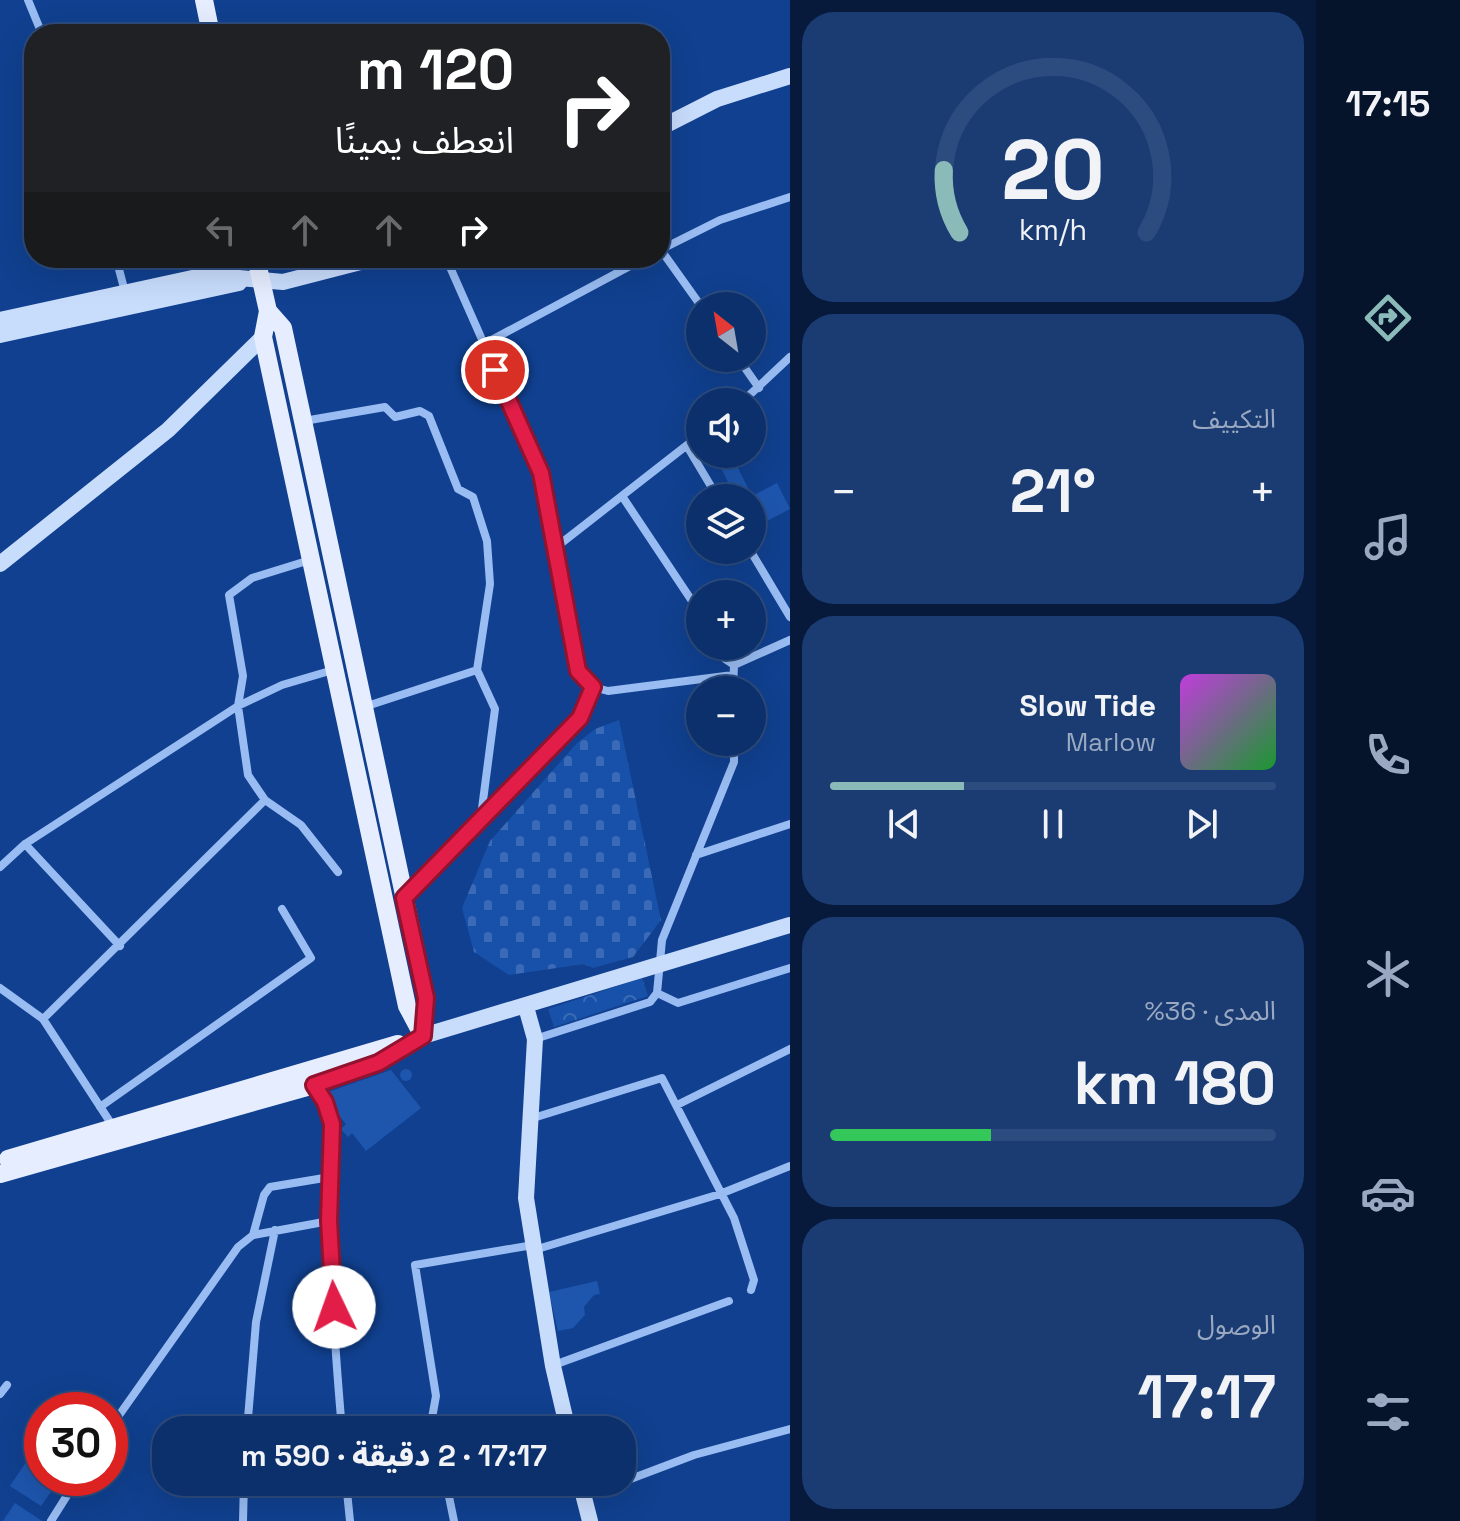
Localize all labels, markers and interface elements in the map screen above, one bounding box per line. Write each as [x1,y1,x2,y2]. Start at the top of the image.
text: 120 m [357,34,514,105]
icon: right [542,56,646,160]
text: 17:15 [1346,81,1430,127]
text: 20 [1001,116,1105,222]
text: انعطف يمينًا [335,118,514,164]
icon: left [199,208,243,252]
icon: ahead [283,208,327,252]
icon: ahead [367,208,411,252]
icon: right [451,208,495,252]
text: km/h [1019,212,1087,248]
icon: directions [1360,290,1416,346]
north arrow [686,292,766,372]
map controls [686,292,766,756]
pin [461,336,529,404]
icon: arrive [473,348,517,392]
button: sound [686,388,766,468]
text: التكييف [1192,402,1276,436]
text: 21° [1010,453,1096,530]
text: − [830,464,857,520]
text: + [1249,464,1276,520]
button: layers [686,484,766,564]
icon: music [1360,509,1416,565]
button: + [686,580,766,660]
button: − [686,676,766,756]
text: Slow Tide [1020,686,1156,725]
text: Marlow [1066,725,1156,759]
icon: phone [1360,727,1416,783]
icon: previous [882,802,926,846]
icon: pause [1031,802,1075,846]
icon: next [1180,802,1224,846]
icon: climate [1360,946,1416,1002]
text: المدى · 36% [1145,994,1276,1028]
text: 180 km [1074,1045,1276,1122]
icon: car [1360,1165,1416,1221]
position arrow [292,1265,376,1349]
text: الوصول [1197,1308,1276,1342]
text: 17:17 [1137,1359,1276,1436]
icon: filters [1360,1384,1416,1440]
speed limit sign: 30 [24,1392,128,1496]
text: 17:17 · 2 دقيقة · 590 m [241,1436,547,1475]

